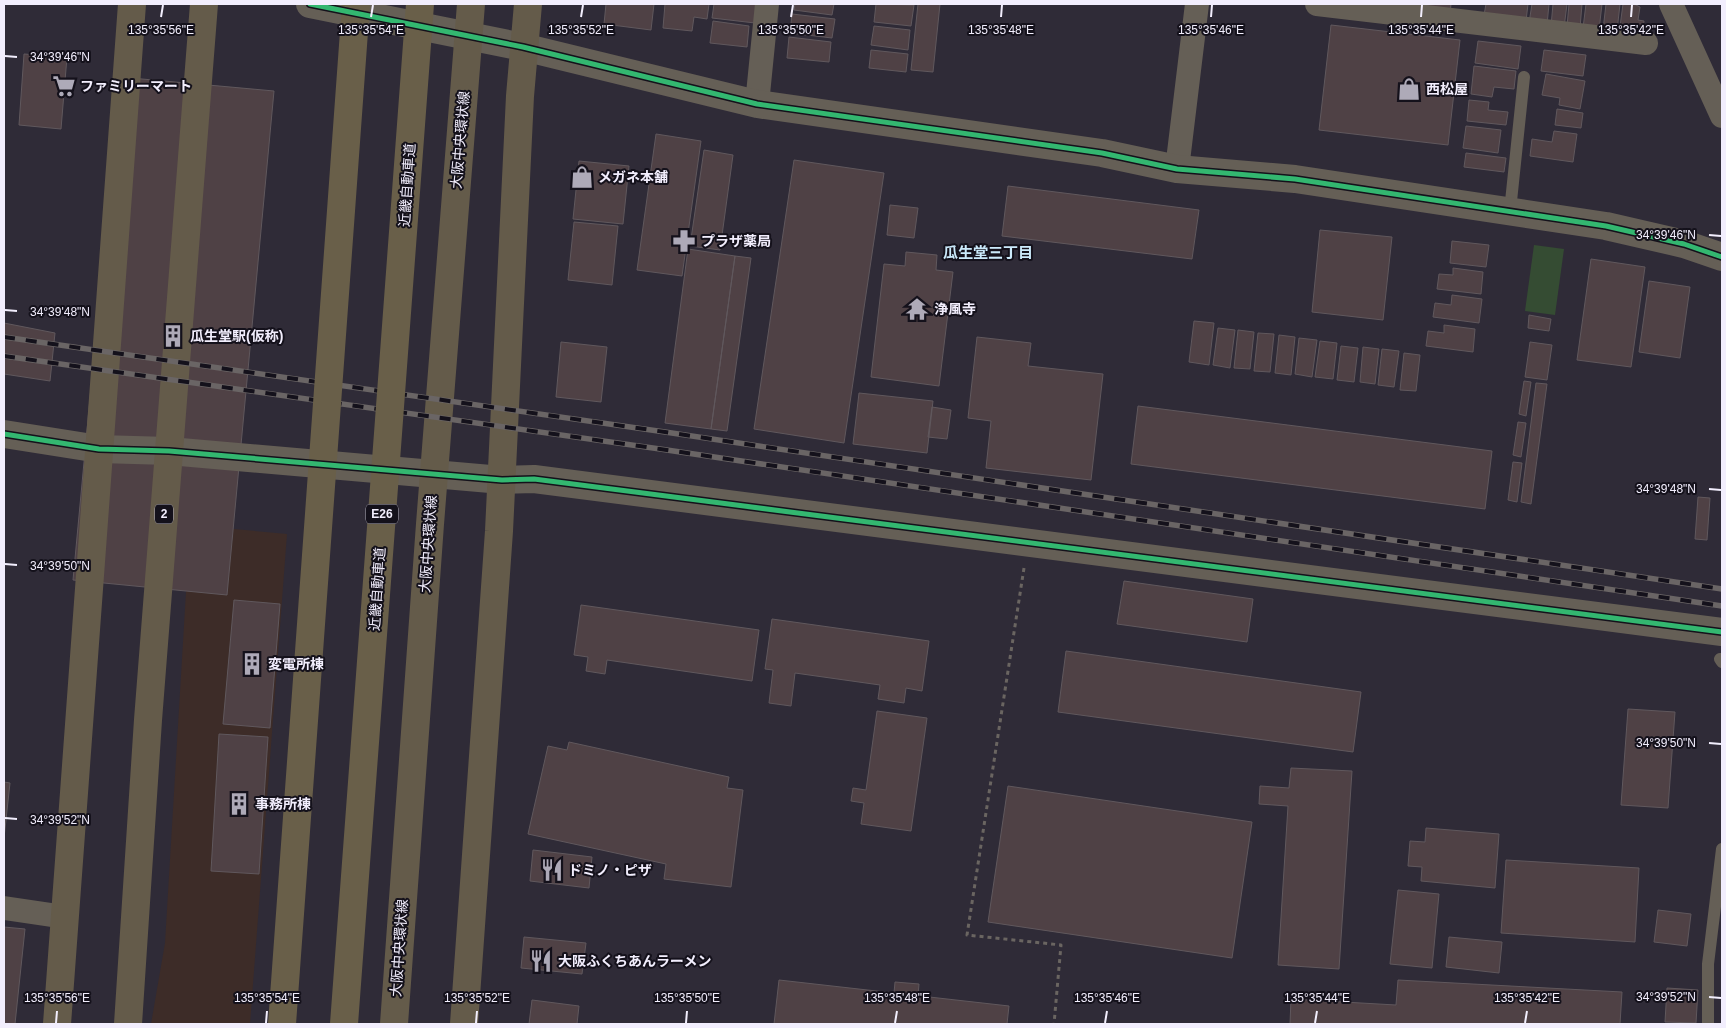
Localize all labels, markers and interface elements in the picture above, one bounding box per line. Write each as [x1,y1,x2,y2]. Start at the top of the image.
text: 135°35'56"E [128,23,194,37]
text: 135°35'54"E [338,23,404,37]
text: 135°35'52"E [548,23,614,37]
text: 135°35'50"E [758,23,824,37]
text: 135°35'48"E [968,23,1034,37]
text: 135°35'46"E [1178,23,1244,37]
text: 135°35'44"E [1388,23,1454,37]
text: 135°35'42"E [1598,23,1664,37]
text: 34°39'46"N [30,50,90,64]
supermarket icon: ファミリーマート [51,73,77,99]
shop icon: 西松屋 [1396,76,1422,102]
place label: ファミリーマート [80,78,192,94]
place label: 西松屋 [1426,81,1468,97]
street label: 大阪中央環状線 [448,90,472,190]
street label: 近畿自動車道 [396,143,418,227]
shop icon: メガネ本舗 [569,164,595,190]
place label: メガネ本舗 [598,169,668,185]
pharmacy icon: プラザ薬局 [671,228,697,254]
text: 34°39'46"N [1636,228,1696,242]
place label: プラザ薬局 [701,233,771,249]
district label: 瓜生堂三丁目 [943,244,1033,261]
temple icon: 浄風寺 [904,296,930,322]
place label: 浄風寺 [934,301,976,317]
text: 34°39'48"N [30,305,90,319]
building icon: 瓜生堂駅(仮称) [160,323,186,349]
place label: 瓜生堂駅(仮称) [190,328,283,344]
text: 34°39'48"N [1636,482,1696,496]
street label: 大阪中央環状線 [417,495,439,593]
road number: 2 [155,504,173,524]
road number: E26 [366,504,398,524]
street label: 近畿自動車道 [366,547,388,631]
text: 34°39'50"N [30,559,90,573]
building icon: 変電所棟 [239,651,265,677]
place label: 変電所棟 [268,656,324,672]
text: 34°39'50"N [1636,736,1696,750]
building icon: 事務所棟 [226,791,252,817]
place label: 事務所棟 [255,796,311,812]
text: 34°39'52"N [30,813,90,827]
restaurant icon: ドミノ・ピザ [539,857,565,883]
place label: ドミノ・ピザ [568,862,652,878]
street label: 大阪中央環状線 [388,899,410,997]
restaurant icon: 大阪ふくちあんラーメン [528,948,554,974]
place label: 大阪ふくちあんラーメン [558,953,711,969]
text: 34°39'52"N [1636,990,1696,1004]
text: 135°35'56"E [24,991,90,1005]
text: 135°35'54"E [234,991,300,1005]
text: 135°35'52"E [444,991,510,1005]
text: 135°35'50"E [654,991,720,1005]
text: 135°35'48"E [864,991,930,1005]
text: 135°35'46"E [1074,991,1140,1005]
text: 135°35'44"E [1284,991,1350,1005]
text: 135°35'42"E [1494,991,1560,1005]

